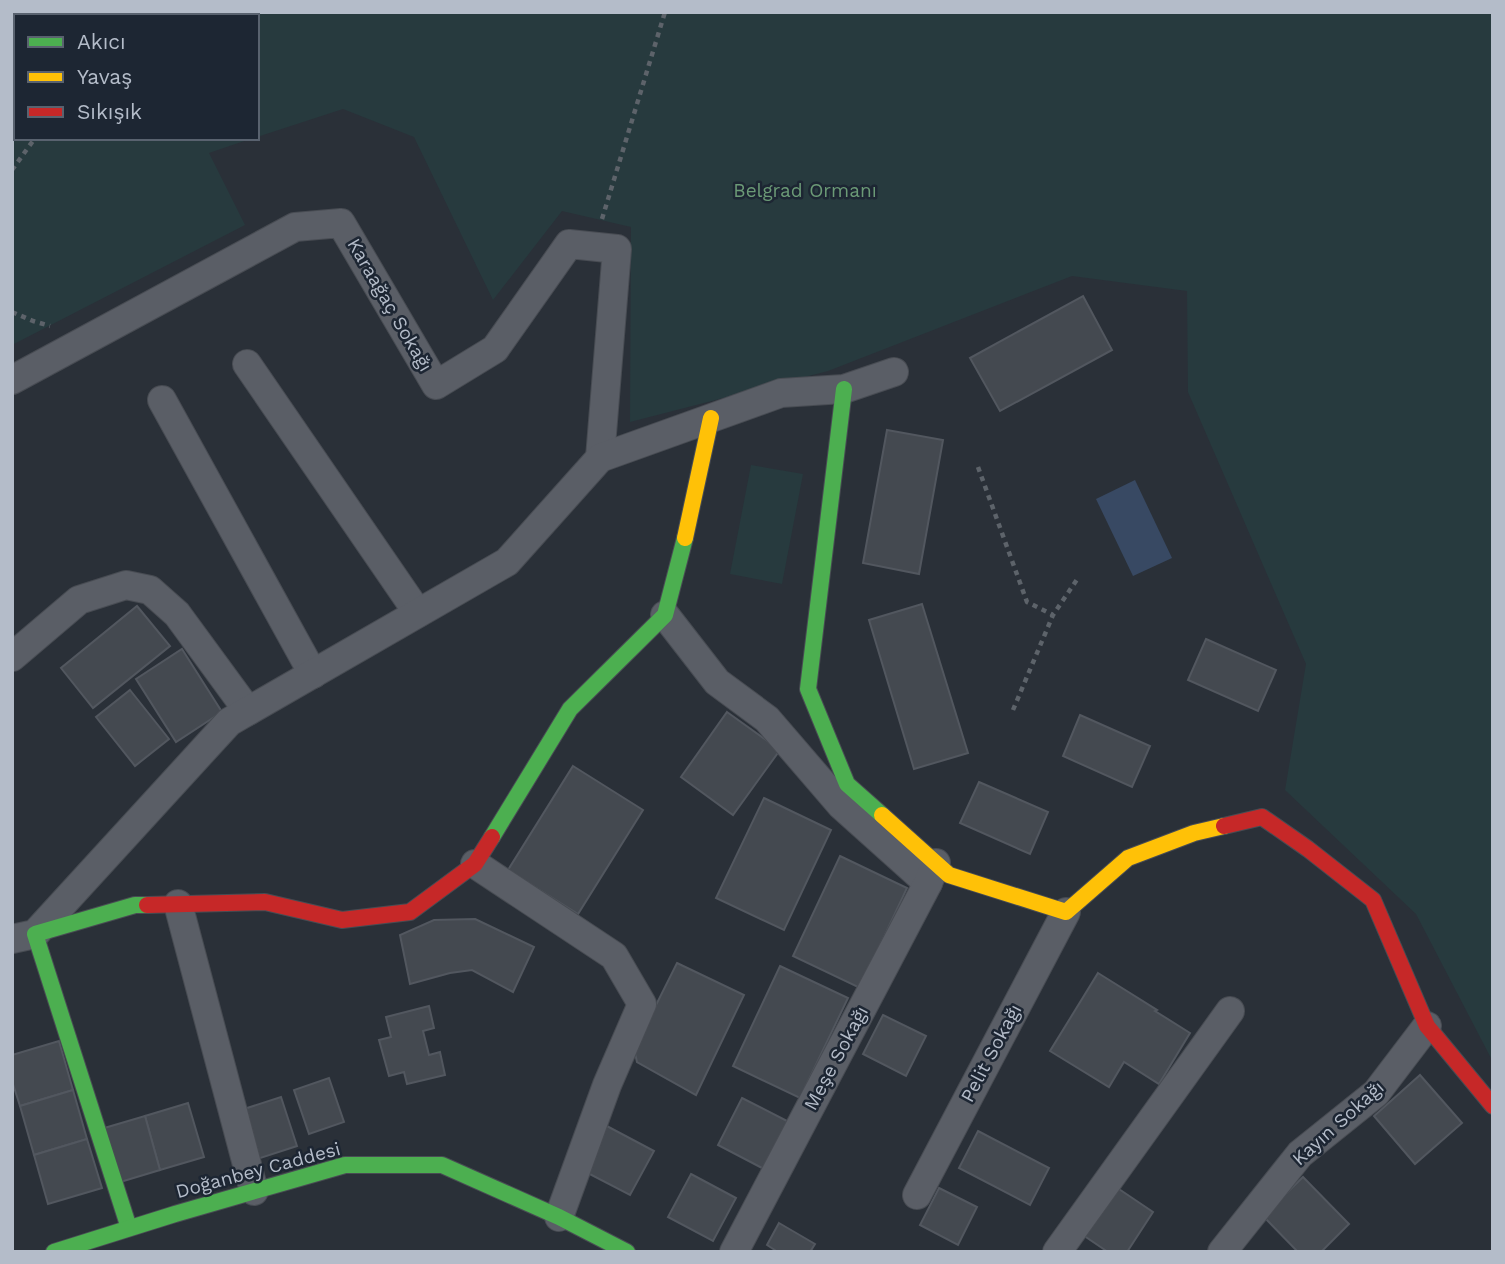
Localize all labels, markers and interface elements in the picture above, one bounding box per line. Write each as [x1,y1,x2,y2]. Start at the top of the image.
legend [14,14,259,140]
text: Akıcı [77,29,126,54]
text: Yavaş [77,64,132,89]
text: Sıkışık [77,99,142,124]
park label: Belgrad Ormanı [733,179,877,202]
street label: Karaağaç Sokağı [343,234,437,376]
street label: Pelit Sokağı [956,1000,1026,1106]
street label: Meşe Sokağı [799,1002,873,1114]
street label: Kayın Sokağı [1287,1076,1389,1170]
street label: Doğanbey Caddesi [173,1137,343,1203]

